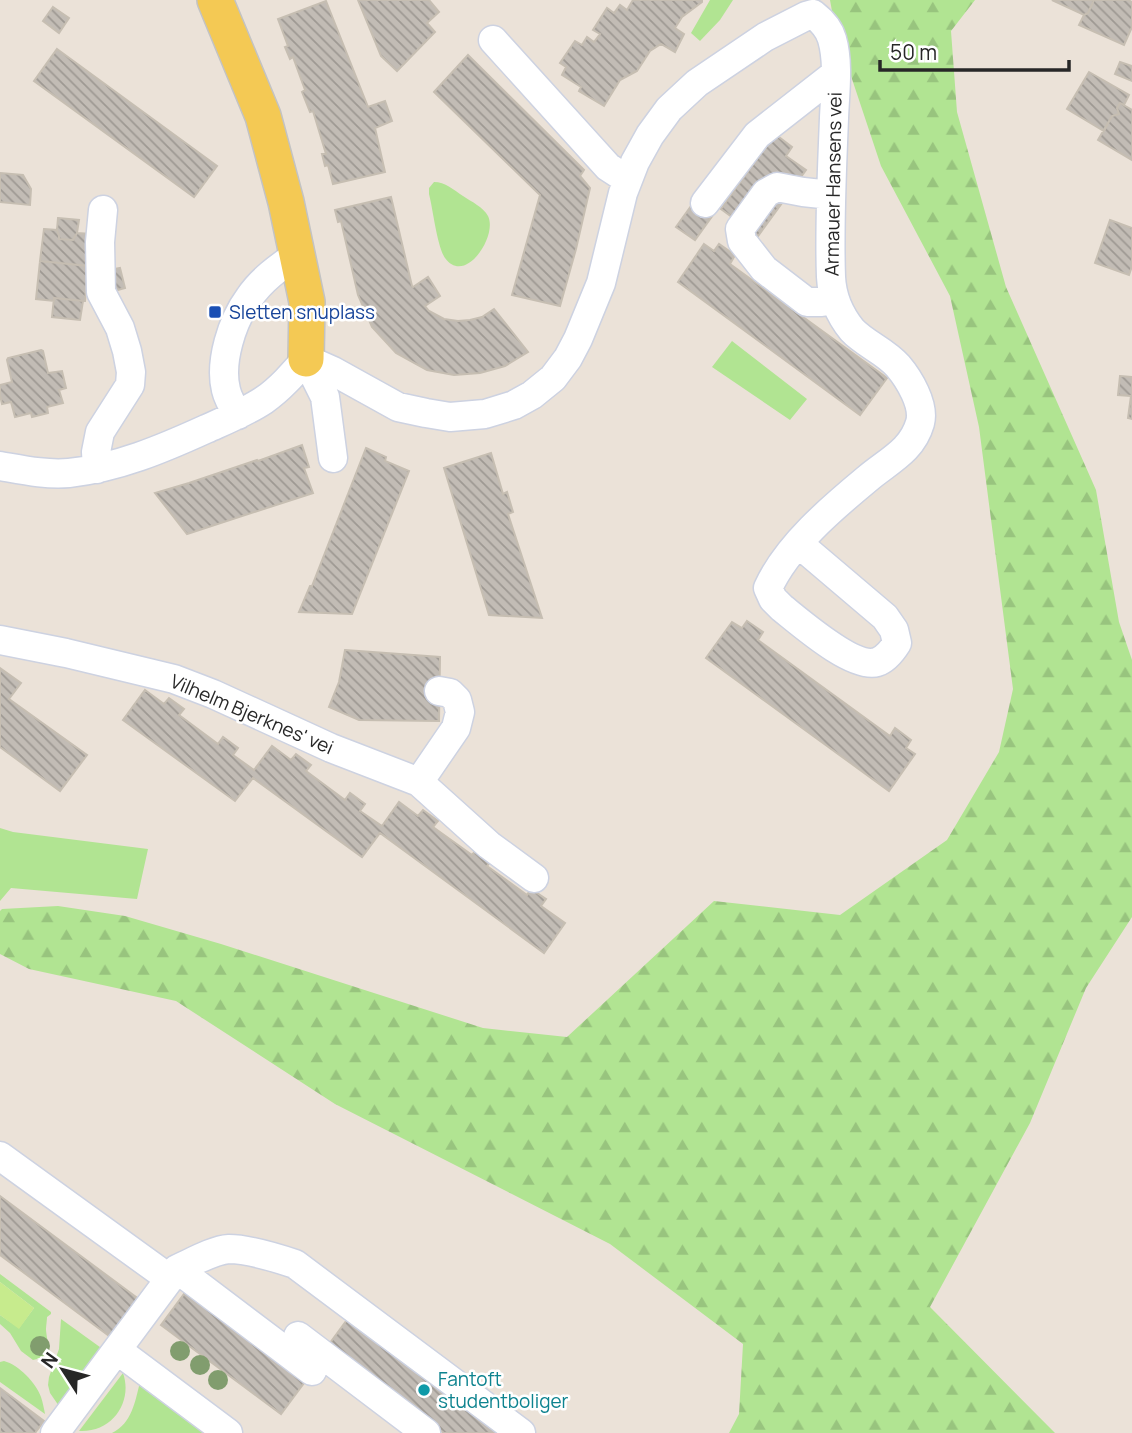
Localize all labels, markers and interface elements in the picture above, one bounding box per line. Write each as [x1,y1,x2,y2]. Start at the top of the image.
scale bar [880,28,1069,72]
text: 50 m [890,38,937,66]
street label: Armauer Hansens vei [818,92,848,276]
place label: Sletten snuplass [229,299,375,325]
marker: Sletten snuplass [207,304,223,320]
street label: Vilhelm Bjerknes' vei [166,668,338,760]
north arrow [28,1335,98,1405]
text: N [35,1347,64,1373]
place label: Fantoft studentboliger [438,1366,569,1414]
marker: Fantoft studentboliger [416,1382,432,1398]

